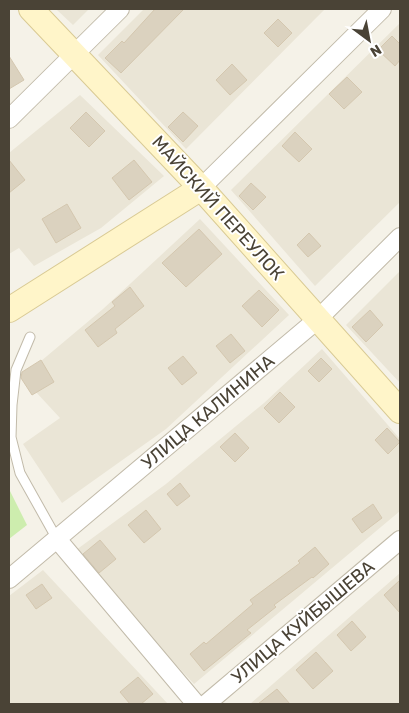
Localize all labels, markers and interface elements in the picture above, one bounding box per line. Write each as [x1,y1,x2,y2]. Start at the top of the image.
north arrow [344,15,394,65]
text: N [367,41,384,60]
street label: МАЙСКИЙ ПЕРЕУЛОК [147,131,289,285]
street label: УЛИЦА КАЛИНИНА [137,350,279,474]
street label: УЛИЦА КУЙБЫШЕВА [227,556,379,688]

